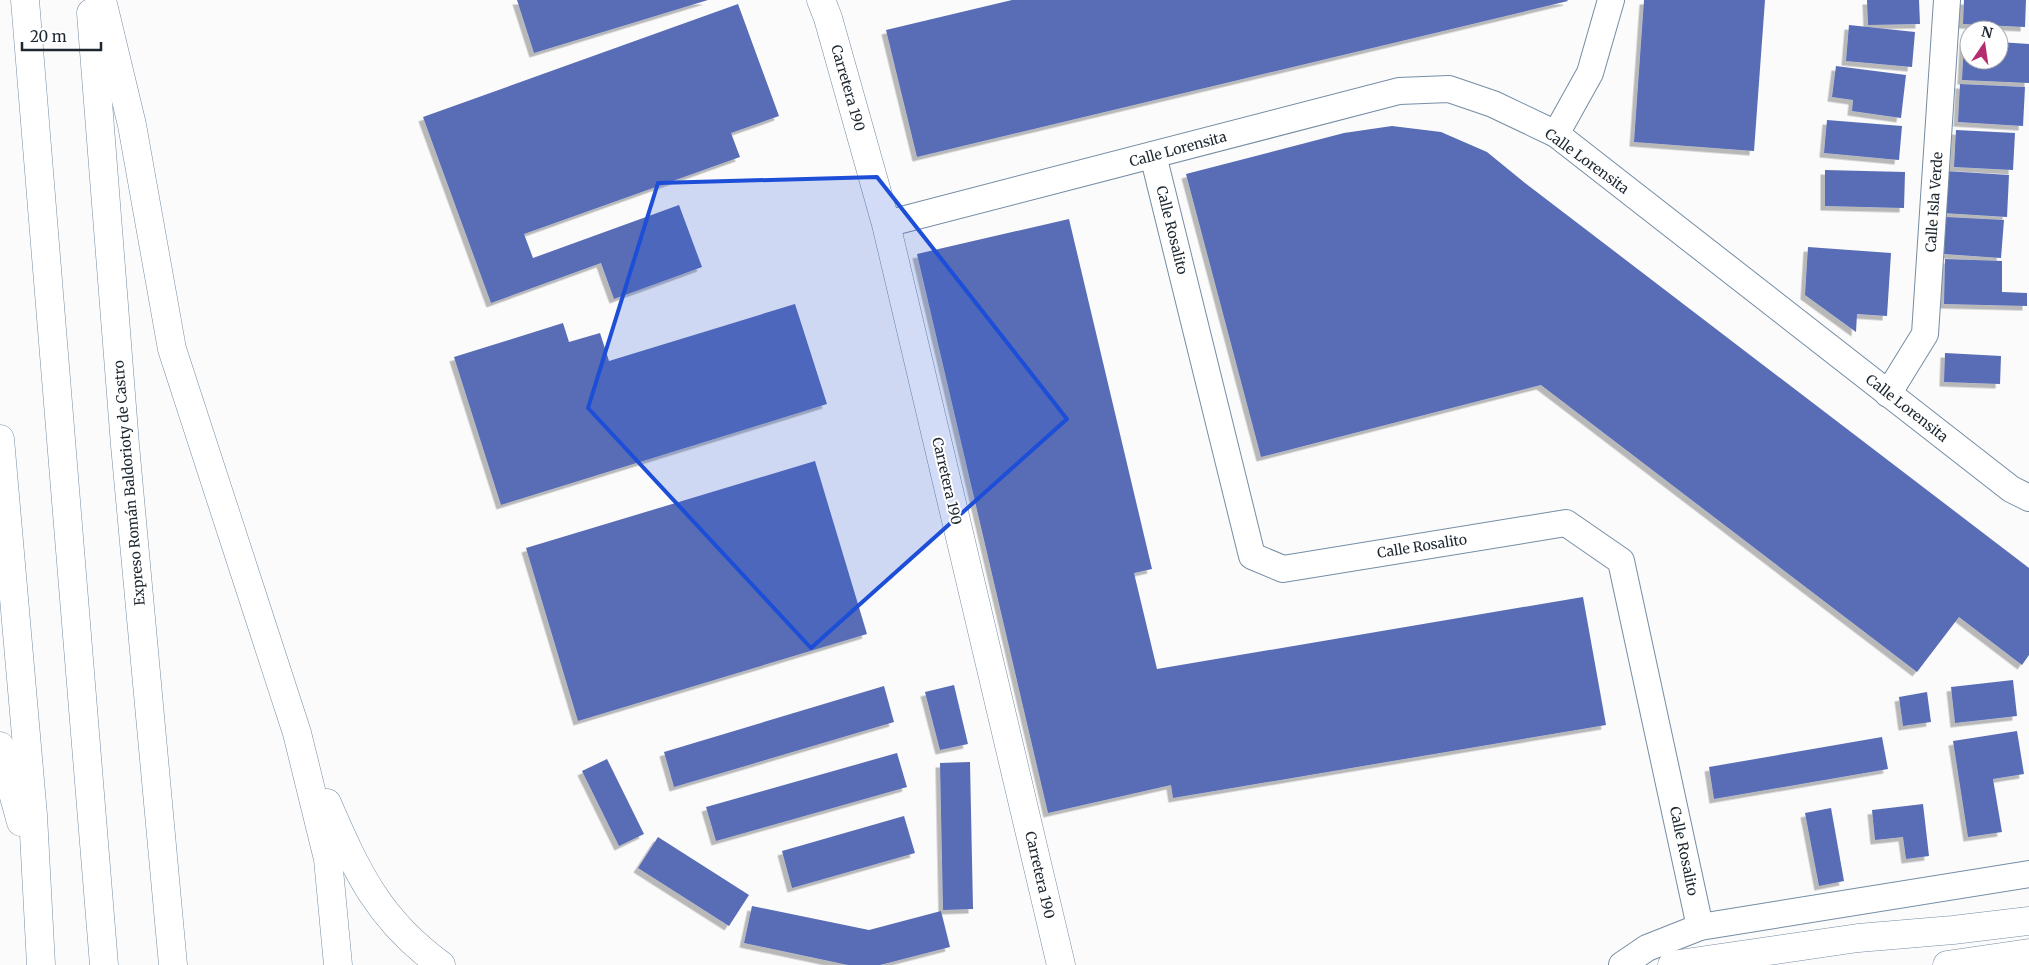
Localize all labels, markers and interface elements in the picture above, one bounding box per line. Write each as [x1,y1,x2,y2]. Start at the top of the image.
scale bar [22,20,101,52]
north arrow [1959,20,2009,70]
text: N [1980,22,1994,42]
text: 20 m [30,27,67,46]
street label: Carretera 190 [827,43,869,133]
street label: Calle Lorensita [1541,124,1633,198]
street label: Calle Lorensita [1127,127,1229,171]
street label: Calle Isla Verde [1922,151,1946,253]
street label: Calle Rosalito [1152,184,1192,276]
street label: Expreso Román Baldorioty de Castro [109,360,149,606]
street label: Calle Lorensita [1862,370,1952,446]
street label: Carretera 190 [928,436,966,526]
street label: Calle Rosalito [1376,530,1468,562]
street label: Calle Rosalito [1666,805,1702,897]
street label: Carretera 190 [1021,830,1059,920]

